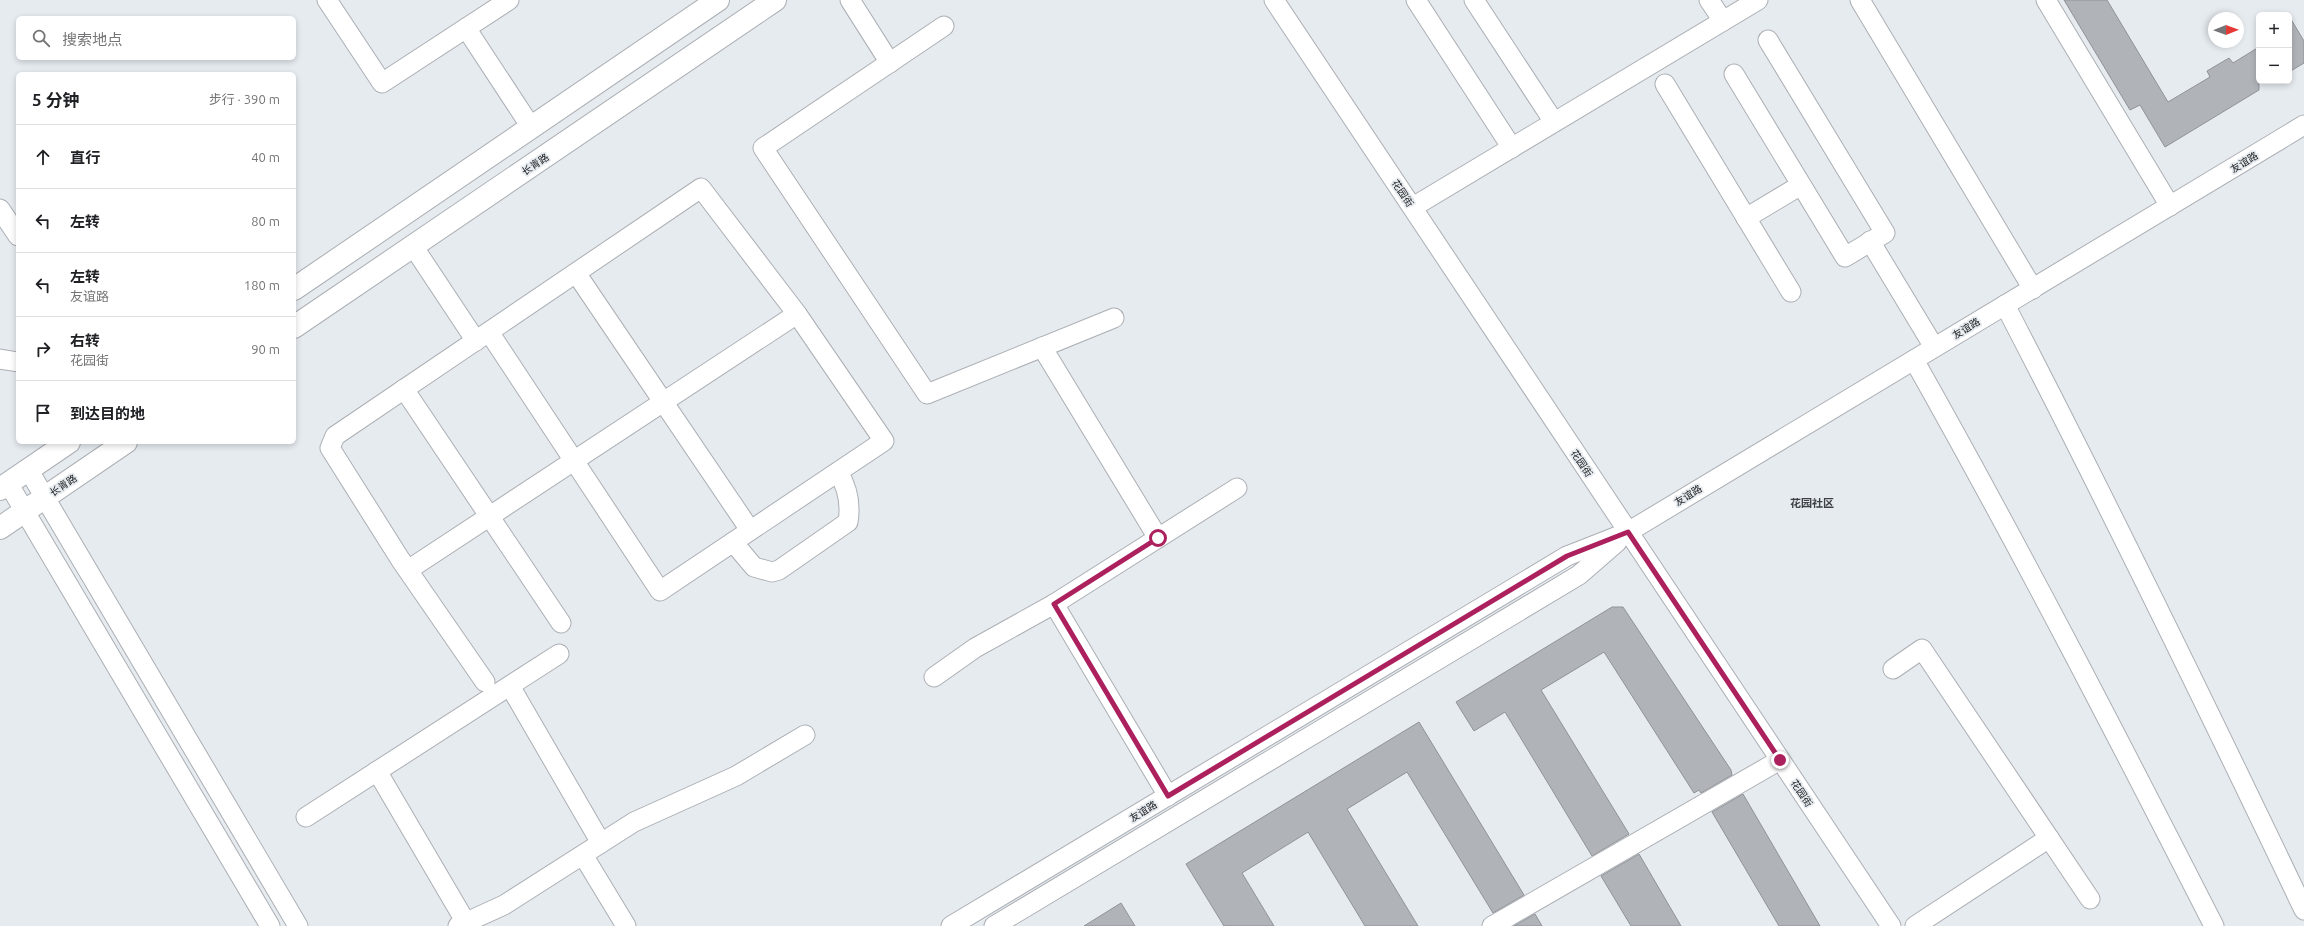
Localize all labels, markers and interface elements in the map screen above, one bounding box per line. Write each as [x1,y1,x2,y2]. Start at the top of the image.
north arrow [2208,12,2244,48]
map controls [2256,12,2292,84]
button: + [2256,12,2292,48]
search box [16,16,296,60]
icon: search [30,27,52,49]
text: 搜索地点 [62,31,122,48]
button: − [2256,48,2292,84]
text: 5 分钟 [32,90,80,109]
text: 步行 · 390 m [209,92,280,106]
icon: ahead [32,146,54,168]
text: 直行 [70,149,100,166]
text: 40 m [251,150,280,164]
street label: 友谊路 [2229,150,2260,175]
street label: 长青路 [520,151,551,177]
street label: 花园街 [1390,178,1416,209]
icon: left [32,210,54,232]
text: 左转 [70,213,100,230]
text: 80 m [251,214,280,228]
text: 左转 [70,268,100,285]
icon: left [32,274,54,296]
text: 180 m [244,278,280,292]
text: 友谊路 [70,289,109,303]
street label: 友谊路 [1951,316,1982,341]
text: 右转 [70,332,100,349]
icon: right [32,338,54,360]
text: 90 m [251,342,280,356]
text: 花园街 [70,353,109,367]
icon: arrive [32,402,54,424]
text: 到达目的地 [70,405,145,422]
street label: 花园街 [1569,448,1595,479]
street label: 长青路 [48,472,79,498]
street label: 友谊路 [1673,483,1704,508]
district label: 花园社区 [1790,497,1834,509]
route start [1149,529,1167,547]
route end [1771,751,1789,769]
street label: 花园街 [1789,778,1815,809]
street label: 友谊路 [1128,799,1159,824]

